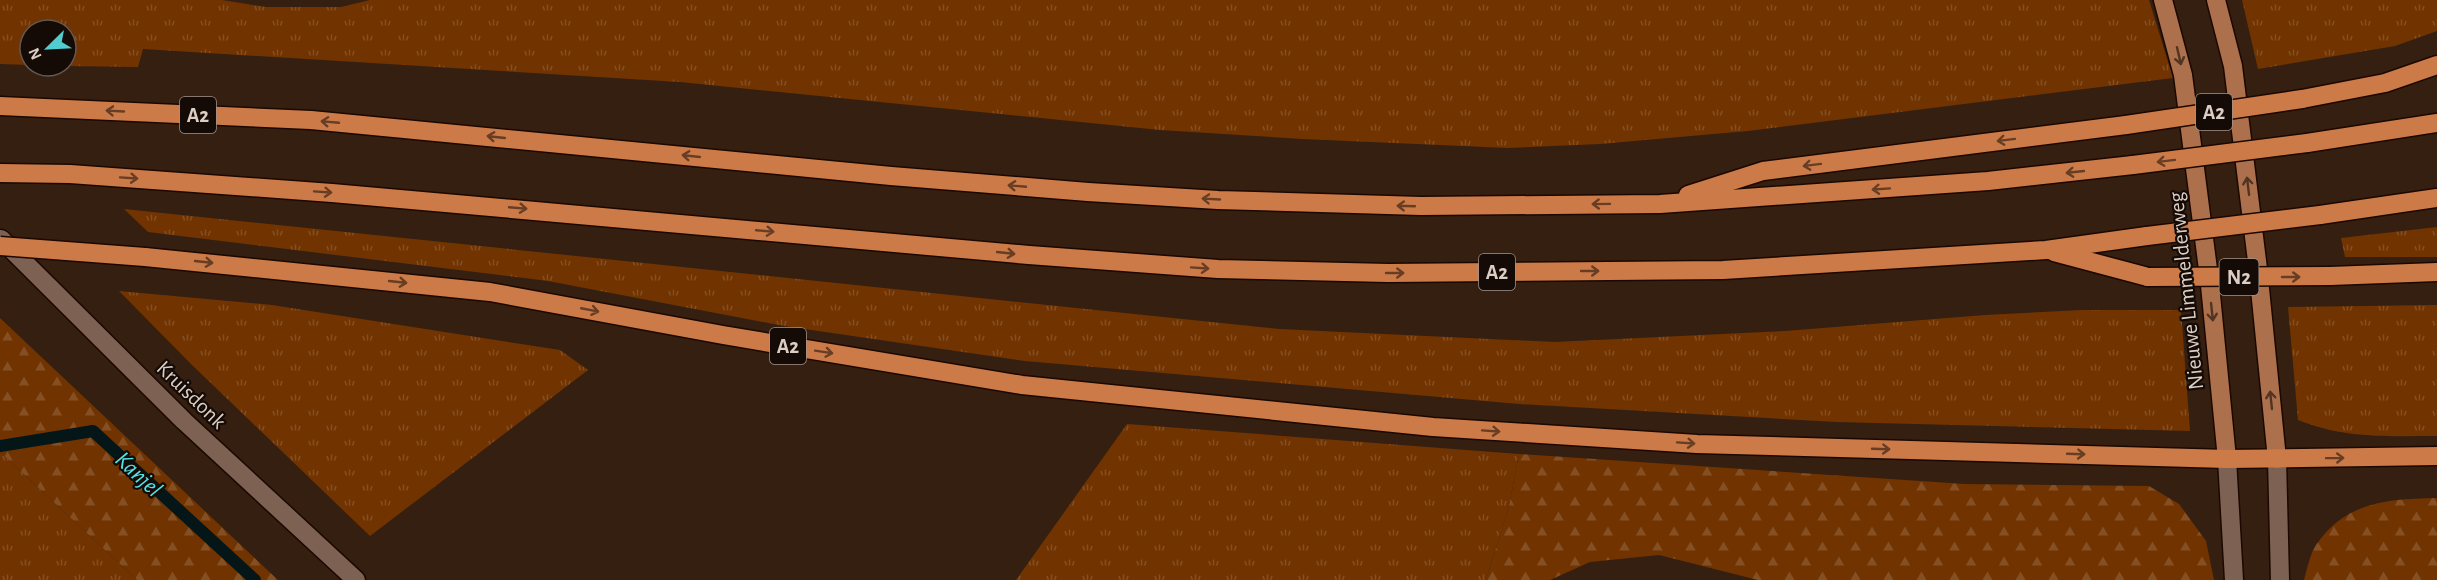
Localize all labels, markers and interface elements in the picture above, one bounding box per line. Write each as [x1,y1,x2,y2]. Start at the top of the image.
north arrow [18,18,78,78]
text: N [26,45,45,62]
one-way arrow [2174,46,2185,66]
road number: A2 [2196,94,2232,130]
road number: A2 [180,97,216,133]
one-way arrow [105,105,125,116]
one-way arrow [321,116,341,127]
one-way arrow [487,131,507,142]
one-way arrow [1996,135,2016,146]
one-way arrow [681,150,701,161]
one-way arrow [2156,156,2176,167]
one-way arrow [1803,160,1823,171]
one-way arrow [2065,166,2085,177]
one-way arrow [118,173,138,184]
one-way arrow [2242,176,2253,196]
one-way arrow [1007,180,1027,191]
one-way arrow [1871,184,1891,195]
one-way arrow [313,187,333,198]
street label: Nieuwe Limmelderweg [2165,191,2207,391]
one-way arrow [1202,194,1222,205]
one-way arrow [1592,198,1612,210]
one-way arrow [1397,200,1417,211]
one-way arrow [507,203,527,214]
one-way arrow [755,226,775,237]
one-way arrow [996,248,1015,259]
road number: A2 [1479,254,1515,290]
one-way arrow [193,257,213,268]
road number: N2 [2220,259,2258,295]
one-way arrow [1190,263,1210,274]
one-way arrow [1580,266,1600,277]
one-way arrow [1385,267,1405,279]
one-way arrow [2280,271,2300,283]
one-way arrow [387,277,407,288]
one-way arrow [2207,302,2218,322]
one-way arrow [580,305,600,316]
road number: A2 [770,328,806,364]
one-way arrow [813,347,833,358]
street label: Kruisdonk [152,357,230,433]
one-way arrow [2265,391,2276,411]
one-way arrow [1481,425,1501,436]
one-way arrow [1675,438,1695,449]
one-way arrow [1870,443,1890,455]
water label: Kanjel [110,447,166,502]
one-way arrow [2065,449,2085,460]
one-way arrow [2325,452,2345,463]

